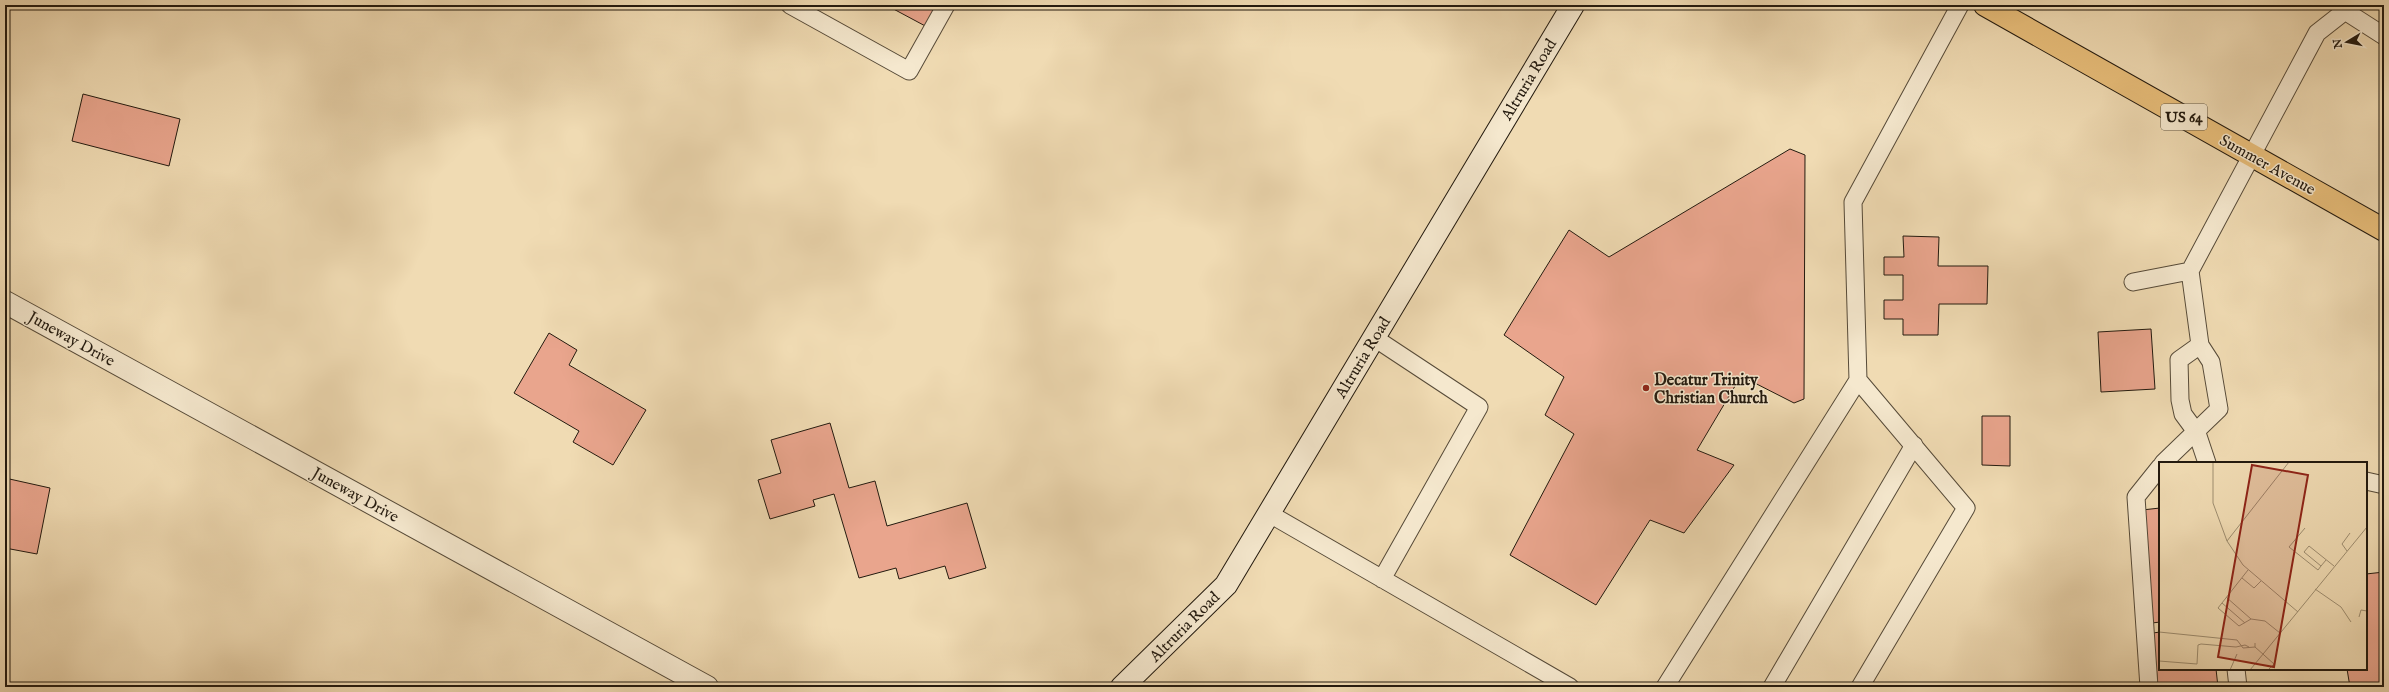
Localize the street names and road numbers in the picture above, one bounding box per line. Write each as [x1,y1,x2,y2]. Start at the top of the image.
street label: Altruria Road [1497,35,1562,125]
road number: US 64 [2161,104,2207,130]
street label: Summer Avenue [2215,131,2319,200]
street label: Juneway Drive [22,307,118,372]
street label: Altruria Road [1331,313,1396,403]
street label: Juneway Drive [306,463,402,528]
street label: Altruria Road [1145,588,1225,668]

